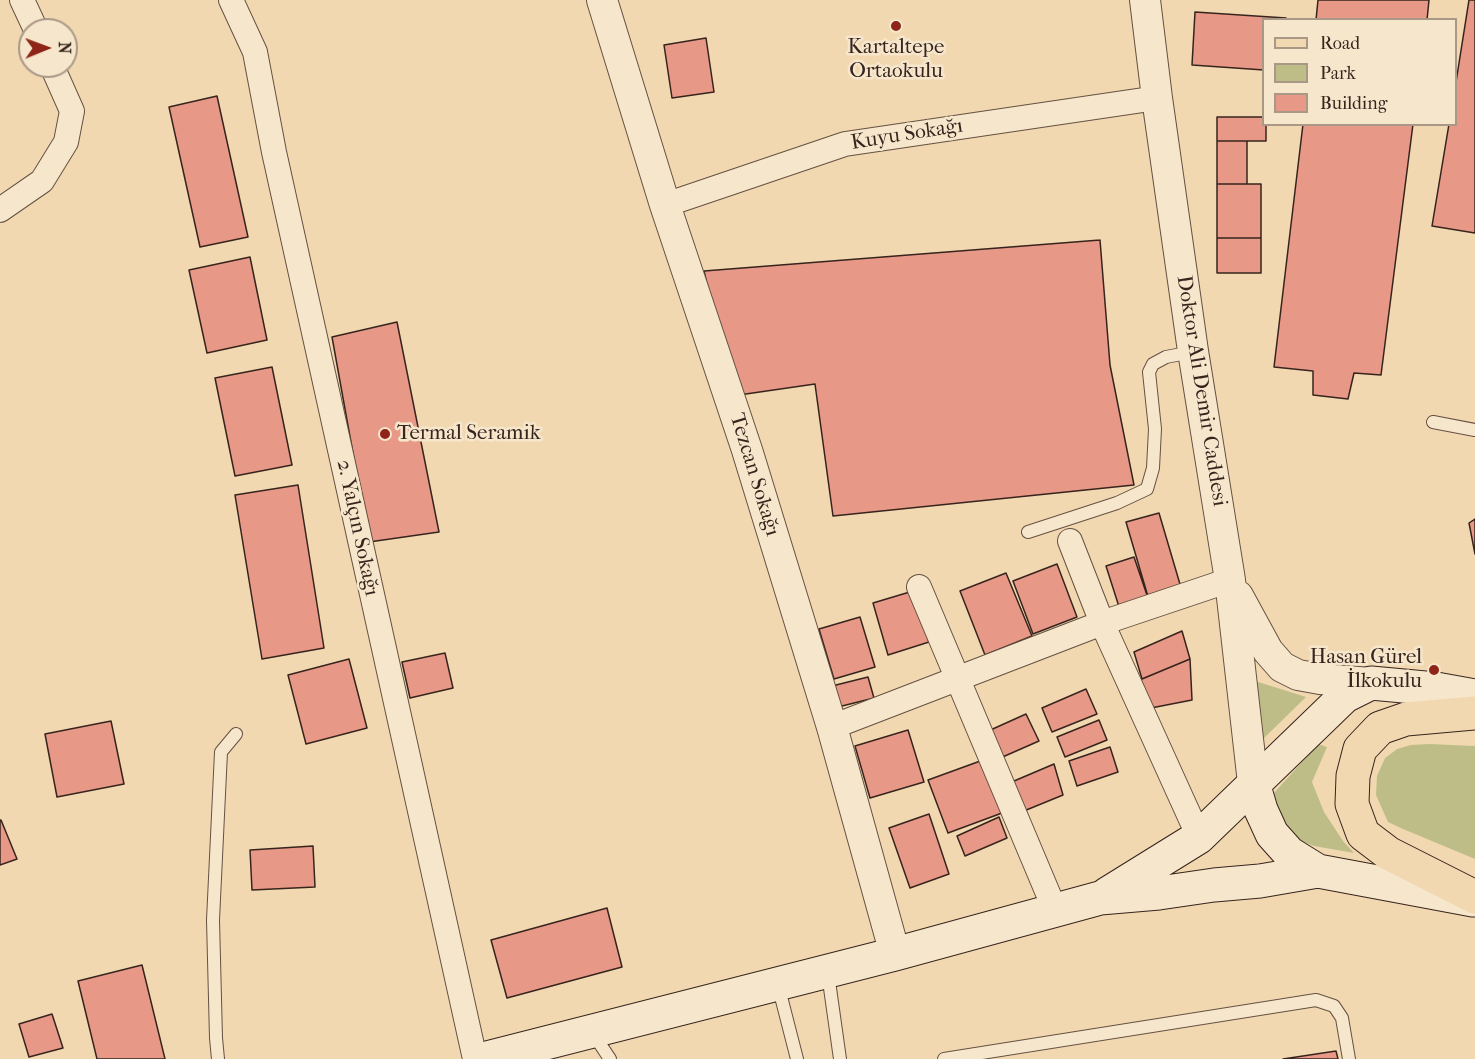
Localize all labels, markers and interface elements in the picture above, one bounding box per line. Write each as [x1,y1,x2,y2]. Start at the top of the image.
north arrow [18,18,78,78]
legend [1262,18,1457,126]
marker: Kartaltepe Ortaokulu [889,19,903,33]
text: Road [1320,33,1360,54]
place label: Kartaltepe Ortaokulu [848,35,944,85]
text: N [55,41,74,54]
text: Park [1320,63,1356,84]
text: Building [1320,93,1387,114]
street label: Kuyu Sokağı [849,114,965,156]
street label: Doktor Ali Demir Caddesi [1170,274,1232,508]
street label: Tezcan Sokağı [723,411,785,539]
place label: Termal Seramik [397,421,541,447]
marker: Termal Seramik [378,427,392,441]
street label: 2. Yalçın Sokağı [330,458,384,598]
place label: Hasan Gürel İlkokulu [1310,645,1422,695]
marker: Hasan Gürel İlkokulu [1427,663,1441,677]

